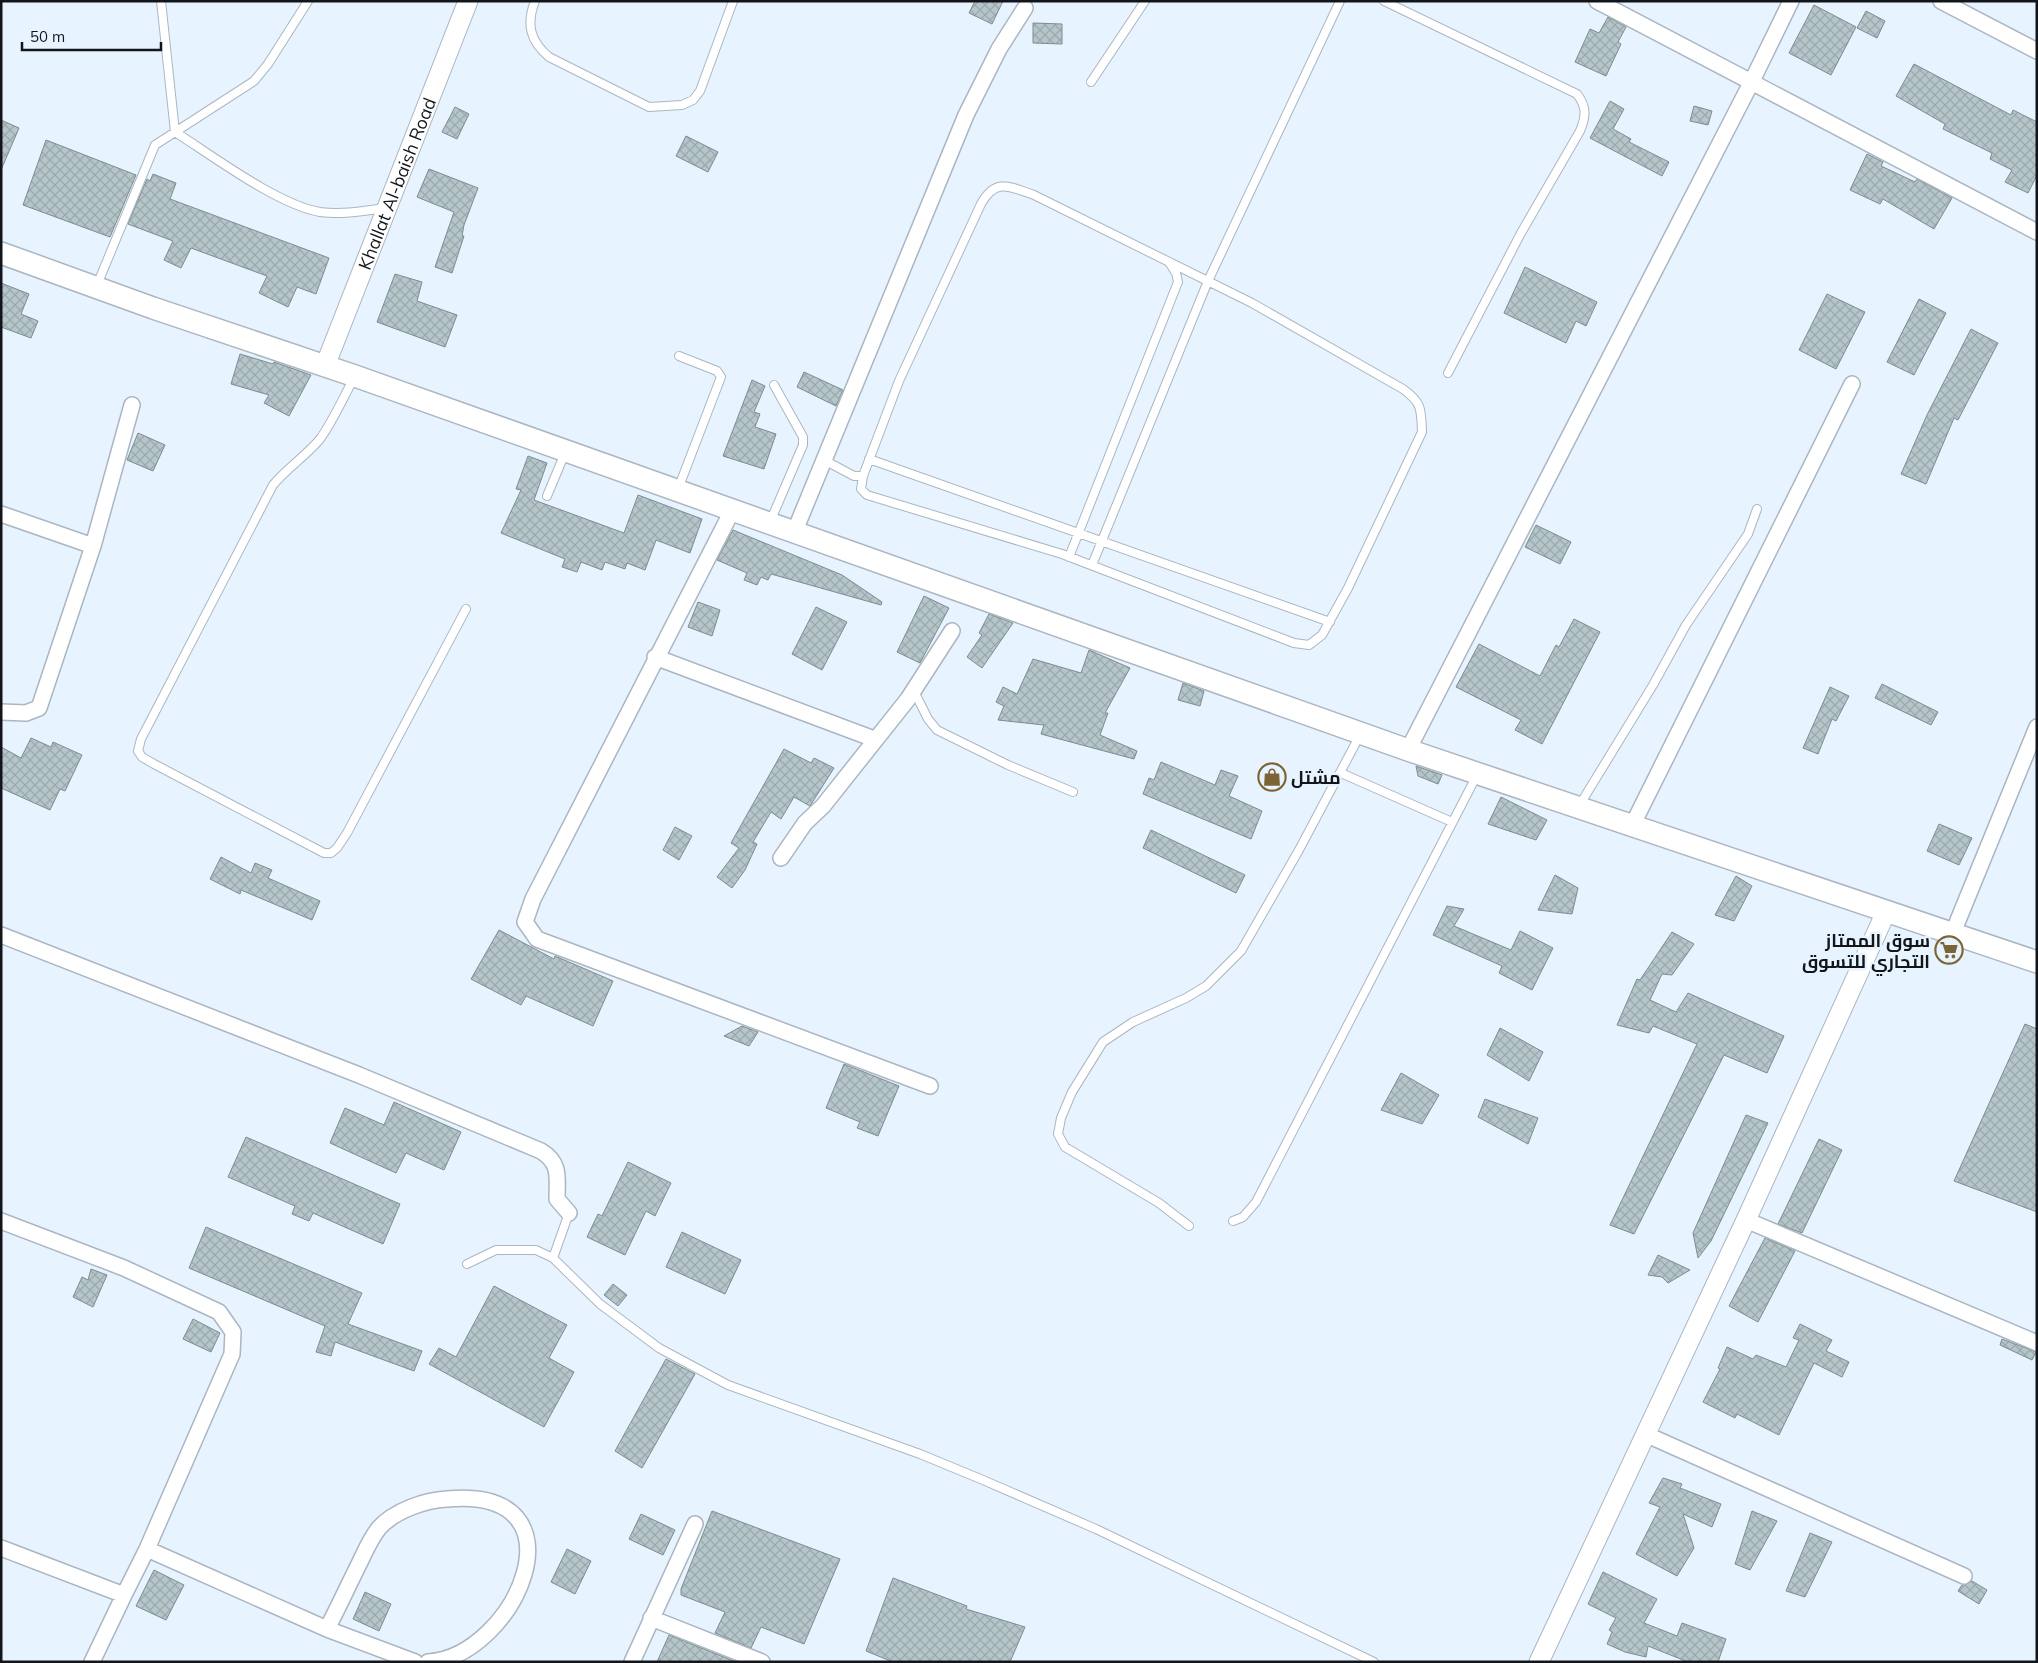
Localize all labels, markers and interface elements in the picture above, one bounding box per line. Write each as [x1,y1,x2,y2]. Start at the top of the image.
scale bar [22,20,161,52]
text: 50 m [30,27,65,46]
street label: Khallat Al-baish Road [352,94,441,273]
shop icon: مشتل [1257,762,1287,792]
place label: مشتل [1291,766,1341,789]
place label: سوق الممتاز التجاري للتسوق [1802,929,1930,976]
supermarket icon: سوق الممتاز التجاري للتسوق [1934,935,1964,965]

